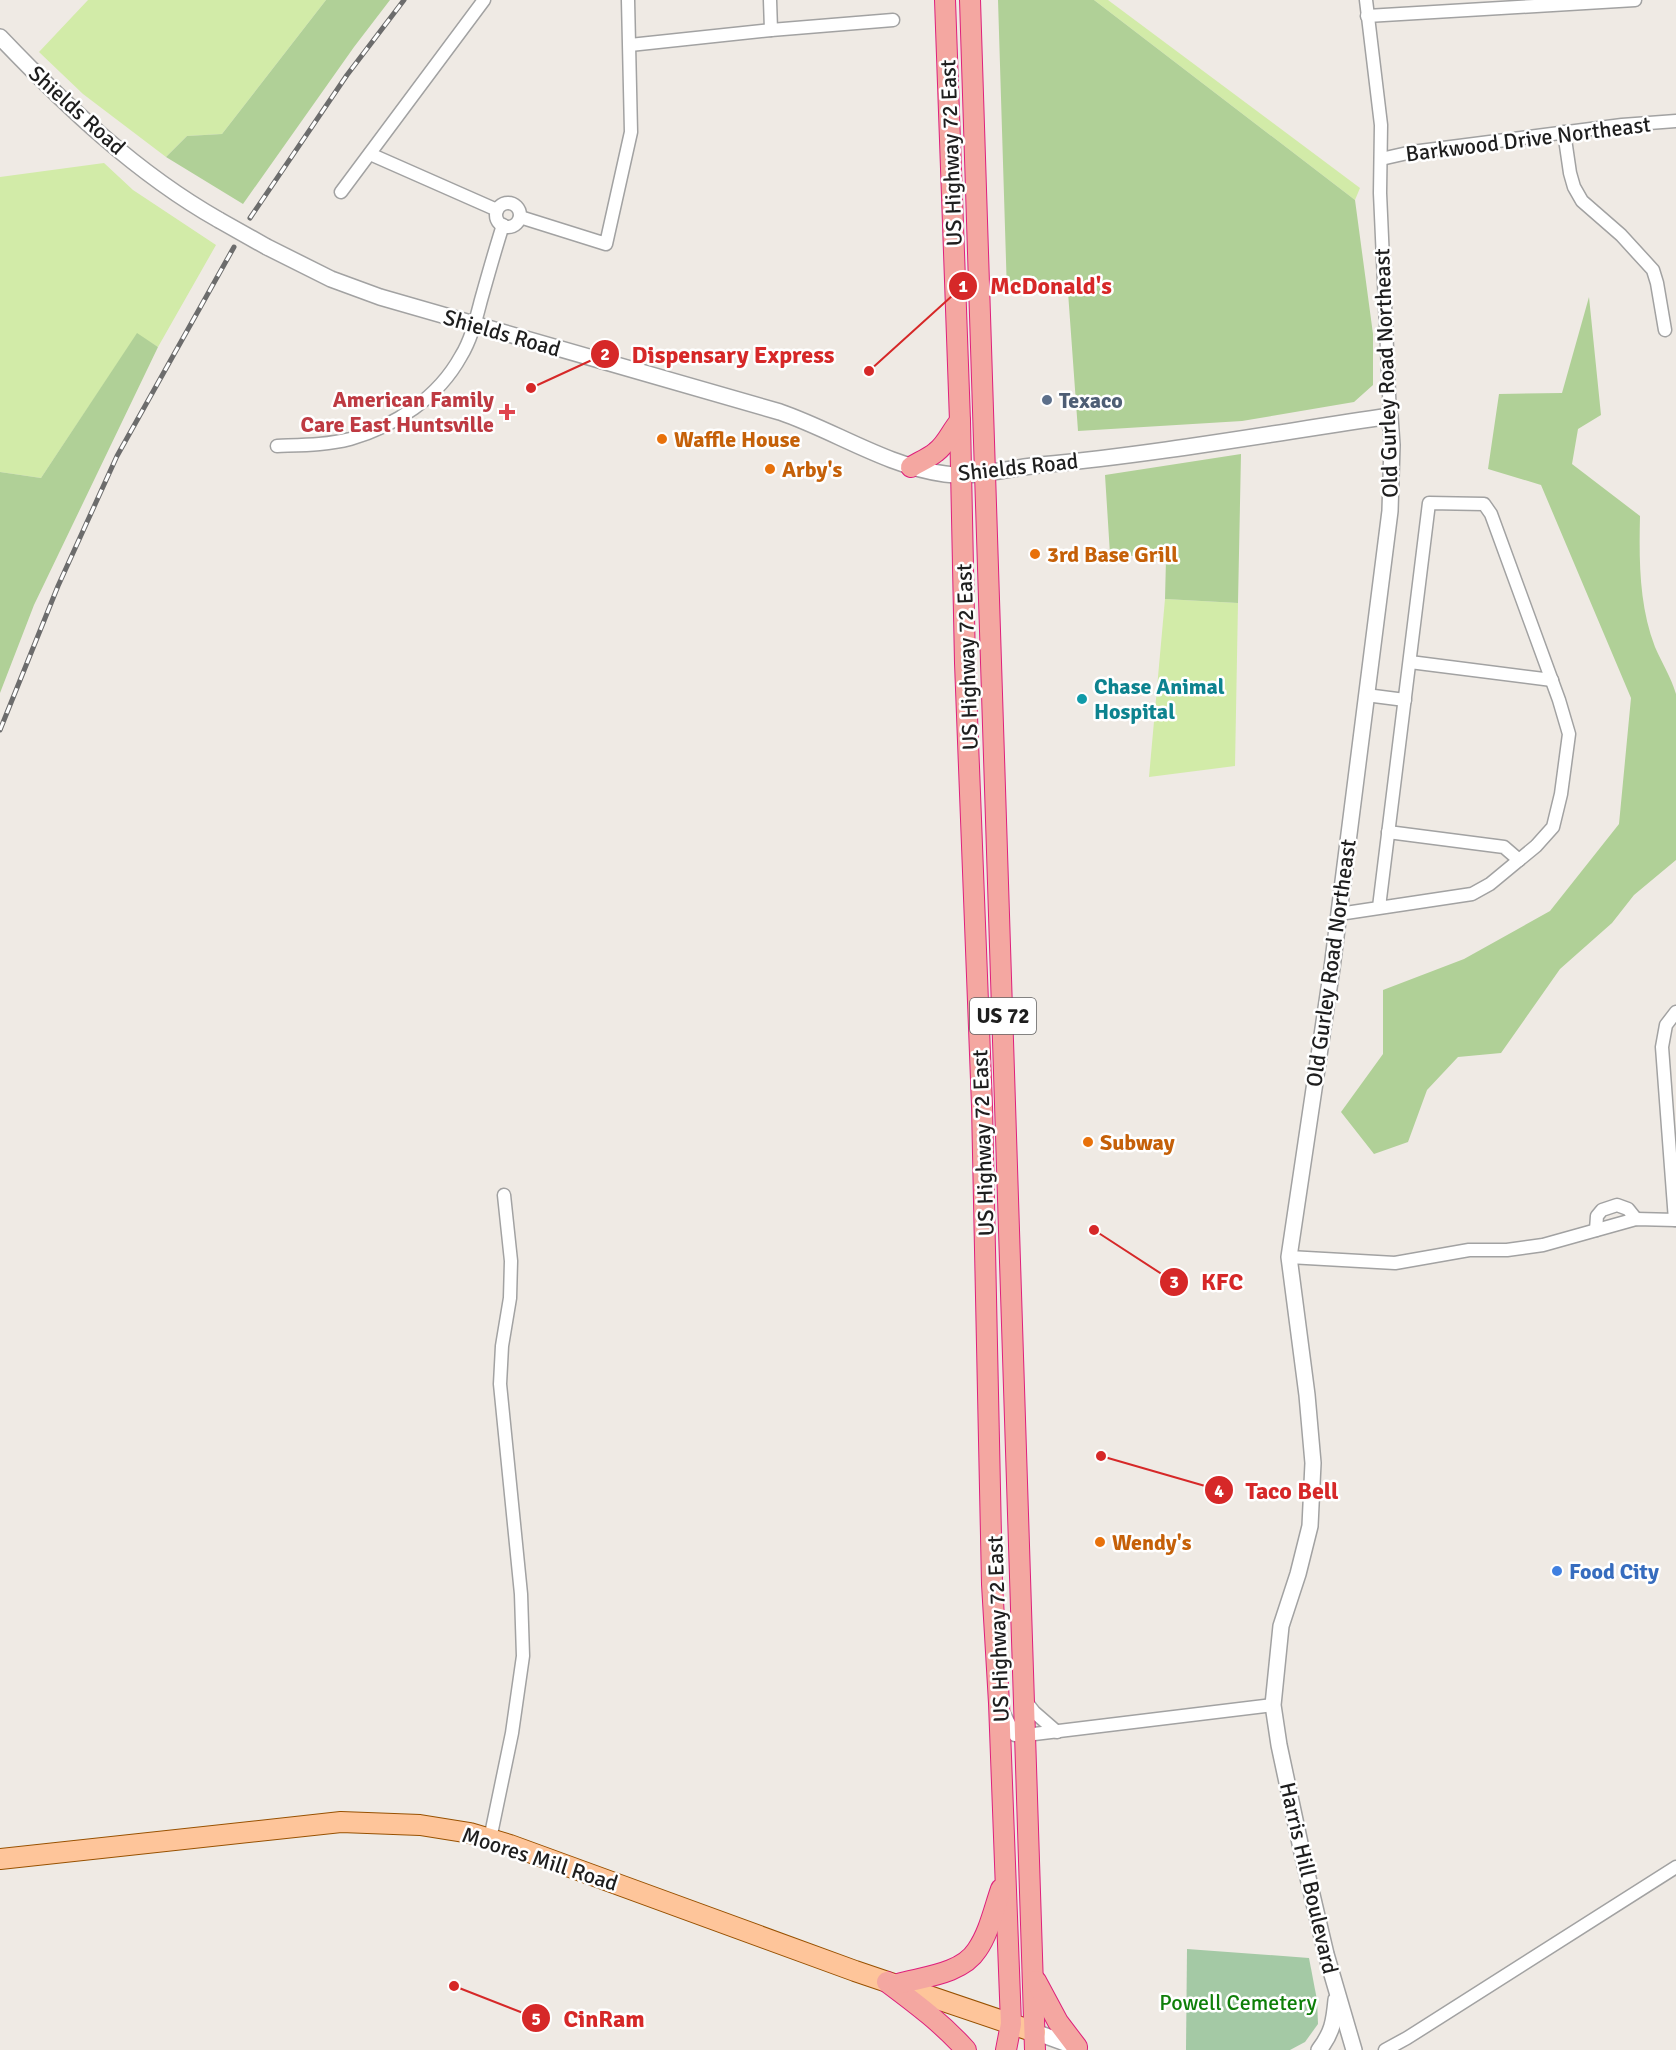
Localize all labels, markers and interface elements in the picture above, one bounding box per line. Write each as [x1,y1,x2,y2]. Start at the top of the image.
street label: US Highway 72 East [934,59,968,247]
street label: Shields Road [23,60,131,160]
street label: Barkwood Drive Northeast [1404,111,1652,167]
street label: Old Gurley Road Northeast [1368,247,1404,498]
callout: McDonald's [948,265,1124,307]
text: McDonald's [990,271,1112,301]
text: 1 [958,275,968,297]
street label: Shields Road [440,303,564,363]
callout: Dispensary Express [590,333,847,375]
text: Dispensary Express [632,340,835,370]
text: 2 [600,343,610,365]
place label: American Family Care East Huntsville [301,386,494,438]
place label: Texaco [1059,387,1123,414]
marker: Texaco [1040,393,1054,407]
marker: American Family Care East Huntsville [498,403,516,421]
place label: Waffle House [674,426,800,453]
marker: Waffle House [655,432,669,446]
street label: Shields Road [957,447,1079,487]
place label: Arby's [782,456,843,483]
marker: Arby's [763,462,777,476]
place label: 3rd Base Grill [1047,541,1178,568]
marker: 3rd Base Grill [1028,547,1042,561]
street label: US Highway 72 East [950,563,984,751]
place label: Chase Animal Hospital [1094,673,1225,725]
marker: Chase Animal Hospital [1075,692,1089,706]
street label: Old Gurley Road Northeast [1300,837,1362,1089]
road number: US 72 [970,998,1036,1034]
street label: US Highway 72 East [966,1049,1000,1237]
place label: Subway [1100,1129,1175,1156]
marker: Subway [1081,1135,1095,1149]
callout: KFC [1159,1261,1255,1303]
text: KFC [1201,1267,1243,1297]
text: 3 [1169,1271,1179,1293]
callout: Taco Bell [1204,1469,1351,1511]
text: Taco Bell [1245,1476,1339,1506]
text: 4 [1214,1480,1224,1502]
place label: Wendy's [1112,1529,1192,1556]
street label: US Highway 72 East [981,1535,1015,1723]
marker: Wendy's [1093,1535,1107,1549]
place label: Food City [1569,1558,1659,1585]
marker: Food City [1550,1564,1564,1578]
street label: Harris Hill Boulevard [1274,1780,1344,1976]
street label: Moores Mill Road [459,1821,621,1897]
park label: Powell Cemetery [1159,1989,1317,2016]
callout: CinRam [521,1997,656,2039]
text: CinRam [563,2004,645,2034]
text: 5 [531,2008,541,2030]

